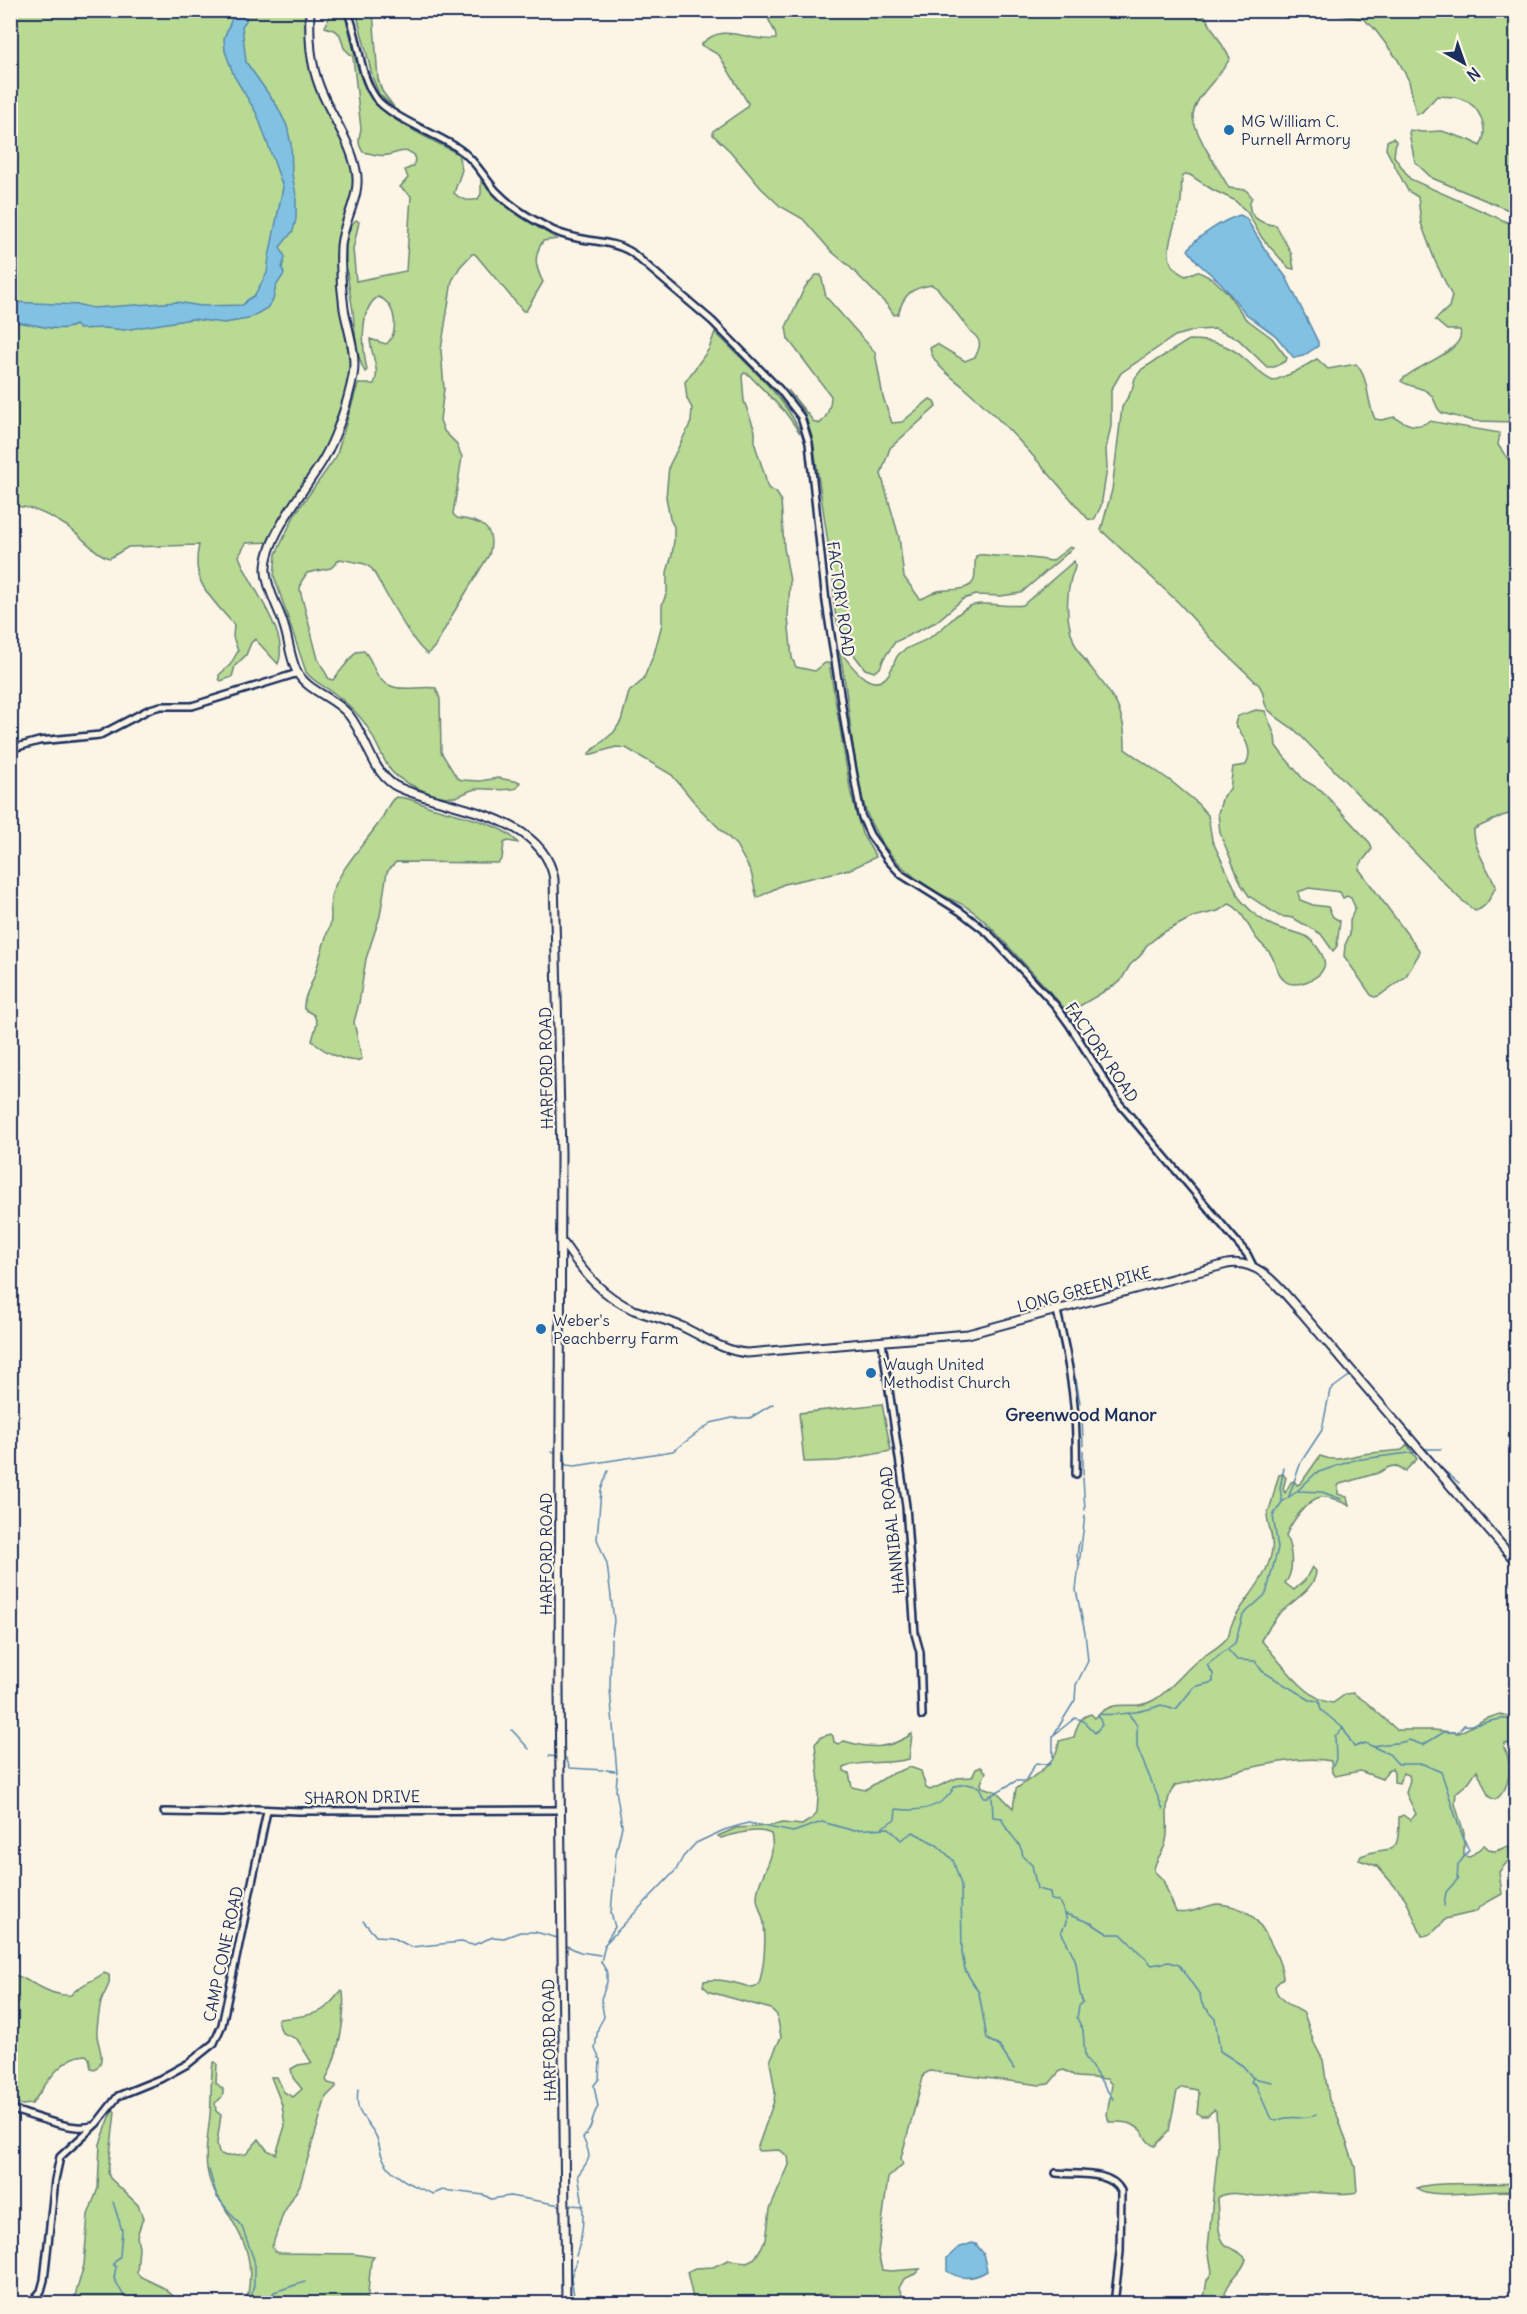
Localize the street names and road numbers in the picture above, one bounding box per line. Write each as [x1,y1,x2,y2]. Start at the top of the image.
street label: FACTORY ROAD [823,540,859,658]
street label: FACTORY ROAD [1061,998,1143,1106]
street label: HARFORD ROAD [535,1006,557,1130]
street label: LONG GREEN PIKE [1015,1261,1153,1317]
street label: HANNIBAL ROAD [875,1465,909,1595]
street label: HARFORD ROAD [536,1493,556,1615]
street label: SHARON DRIVE [304,1786,420,1808]
street label: CAMP CONE ROAD [199,1884,247,2024]
street label: HARFORD ROAD [538,1978,560,2102]

